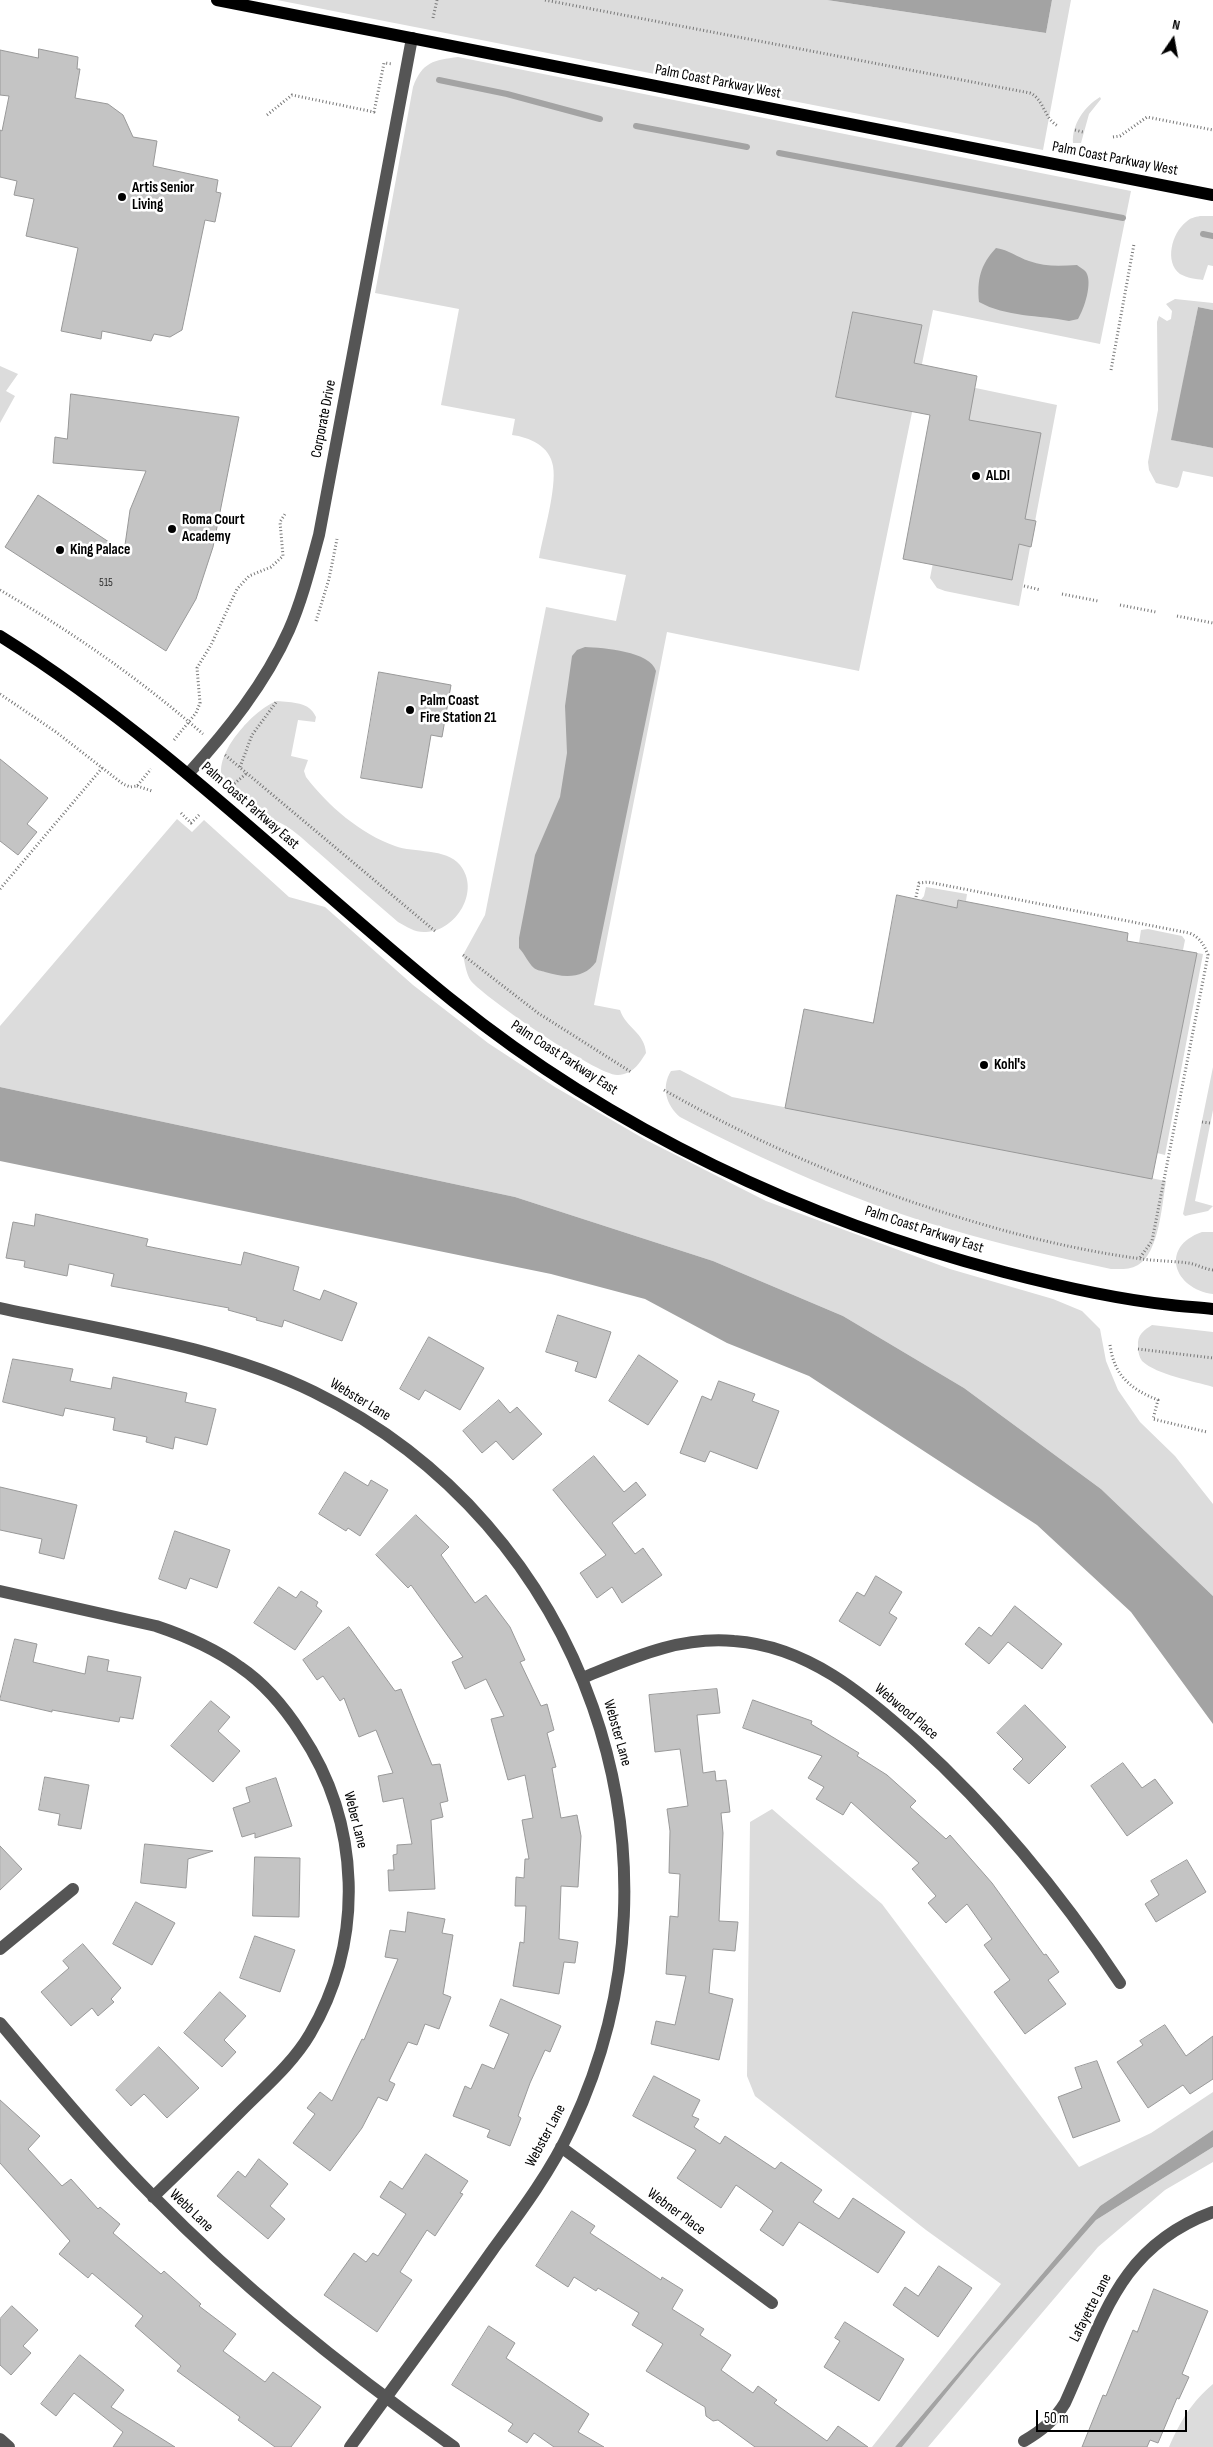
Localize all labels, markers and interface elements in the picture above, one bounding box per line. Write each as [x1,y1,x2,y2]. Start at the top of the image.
north arrow [1148,15,1198,65]
text: N [1171,16,1182,34]
street label: Palm Coast Parkway West [654,61,782,103]
street label: Palm Coast Parkway West [1051,138,1179,180]
place label: Artis Senior Living [132,179,194,214]
marker: Artis Senior Living [116,191,128,203]
street label: Corporate Drive [308,379,340,459]
place label: ALDI [986,467,1010,485]
marker: ALDI [970,470,982,482]
place label: Roma Court Academy [182,511,245,546]
marker: Roma Court Academy [166,523,178,535]
place label: King Palace [70,541,130,559]
marker: King Palace [54,544,66,556]
house number: 515 [99,576,113,590]
place label: Palm Coast Fire Station 21 [420,692,496,727]
marker: Palm Coast Fire Station 21 [404,704,416,716]
street label: Palm Coast Parkway East [197,759,303,853]
street label: Palm Coast Parkway East [507,1017,621,1099]
place label: Kohl's [994,1056,1026,1074]
marker: Kohl's [978,1059,990,1071]
street label: Palm Coast Parkway East [862,1202,986,1258]
street label: Webster Lane [326,1375,394,1425]
street label: Webwood Place [870,1680,942,1744]
street label: Webster Lane [599,1698,635,1768]
street label: Weber Lane [339,1790,371,1850]
street label: Webster Lane [522,2102,570,2170]
street label: Webner Place [643,2185,709,2239]
street label: Webb Lane [165,2186,217,2236]
street label: Lafayette Lane [1066,2271,1116,2345]
scale bar [1038,2400,1189,2432]
text: 50 m [1044,2409,1069,2428]

